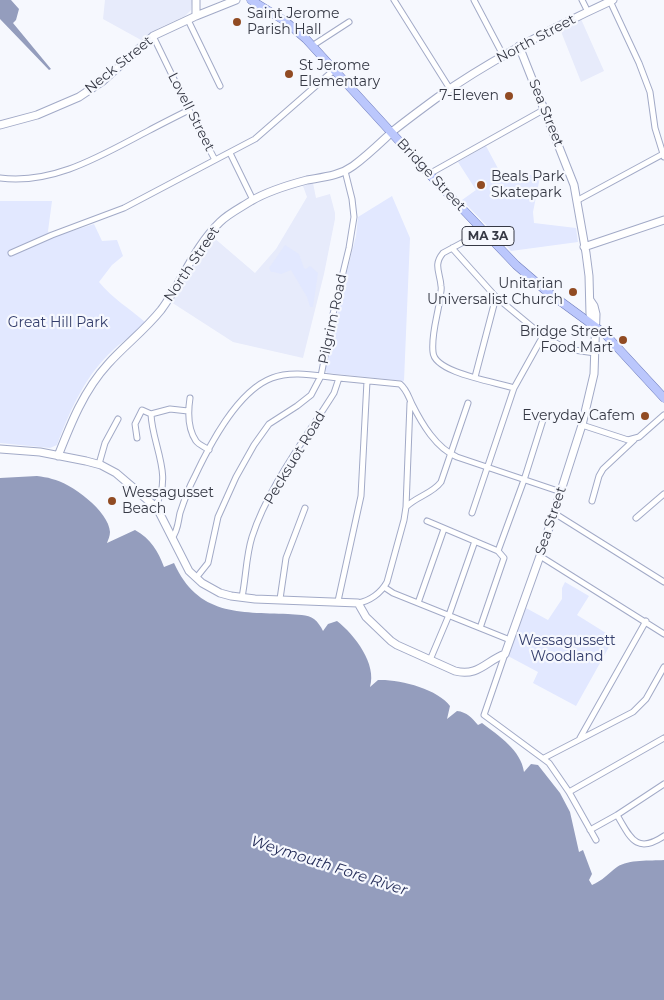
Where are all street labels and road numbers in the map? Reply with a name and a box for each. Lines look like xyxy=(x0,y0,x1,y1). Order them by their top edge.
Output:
street label: North Street xyxy=(494,11,578,67)
street label: Neck Street xyxy=(82,33,156,97)
street label: Lovell Street xyxy=(164,70,218,154)
street label: Sea Street xyxy=(525,77,567,149)
street label: Bridge Street xyxy=(393,135,469,215)
street label: North Street xyxy=(161,223,223,305)
road number: MA 3A xyxy=(462,227,514,246)
street label: Pilgrim Road xyxy=(315,272,351,366)
street label: Pecksuot Road xyxy=(261,409,329,507)
street label: Sea Street xyxy=(532,485,570,557)

